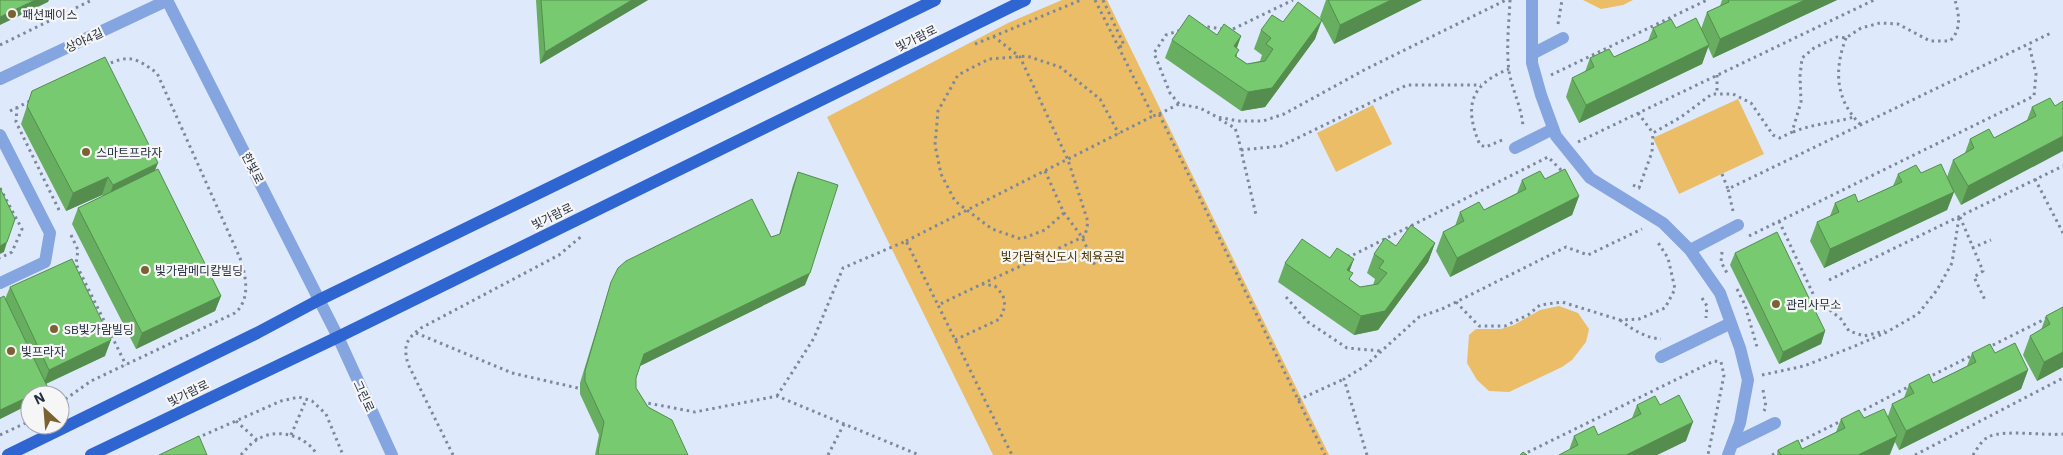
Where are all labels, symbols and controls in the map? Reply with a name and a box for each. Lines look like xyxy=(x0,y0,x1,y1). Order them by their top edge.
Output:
place label: 패션페이스 xyxy=(22,7,77,22)
marker: 패션페이스 xyxy=(6,8,18,20)
street label: 빛가람로 xyxy=(893,22,939,54)
street label: 상야4길 xyxy=(63,25,105,55)
place label: 스마트프라자 xyxy=(96,145,162,160)
marker: 스마트프라자 xyxy=(80,146,92,158)
street label: 한빛로 xyxy=(239,150,267,186)
street label: 빛가람로 xyxy=(529,200,575,232)
park label: 빛가람혁신도시 체육공원 xyxy=(1001,249,1125,264)
place label: 빛가람메디칼빌딩 xyxy=(155,263,243,278)
marker: 빛가람메디칼빌딩 xyxy=(139,264,151,276)
place label: 관리사무소 xyxy=(1786,297,1841,312)
marker: 관리사무소 xyxy=(1770,298,1782,310)
place label: SB빛가람빌딩 xyxy=(64,322,134,337)
marker: SB빛가람빌딩 xyxy=(48,323,60,335)
place label: 빛프라자 xyxy=(21,344,65,359)
marker: 빛프라자 xyxy=(5,345,17,357)
street label: 빛가람로 xyxy=(165,377,211,409)
street label: 그린로 xyxy=(350,378,378,414)
north arrow xyxy=(20,385,70,435)
text: N xyxy=(31,388,48,409)

